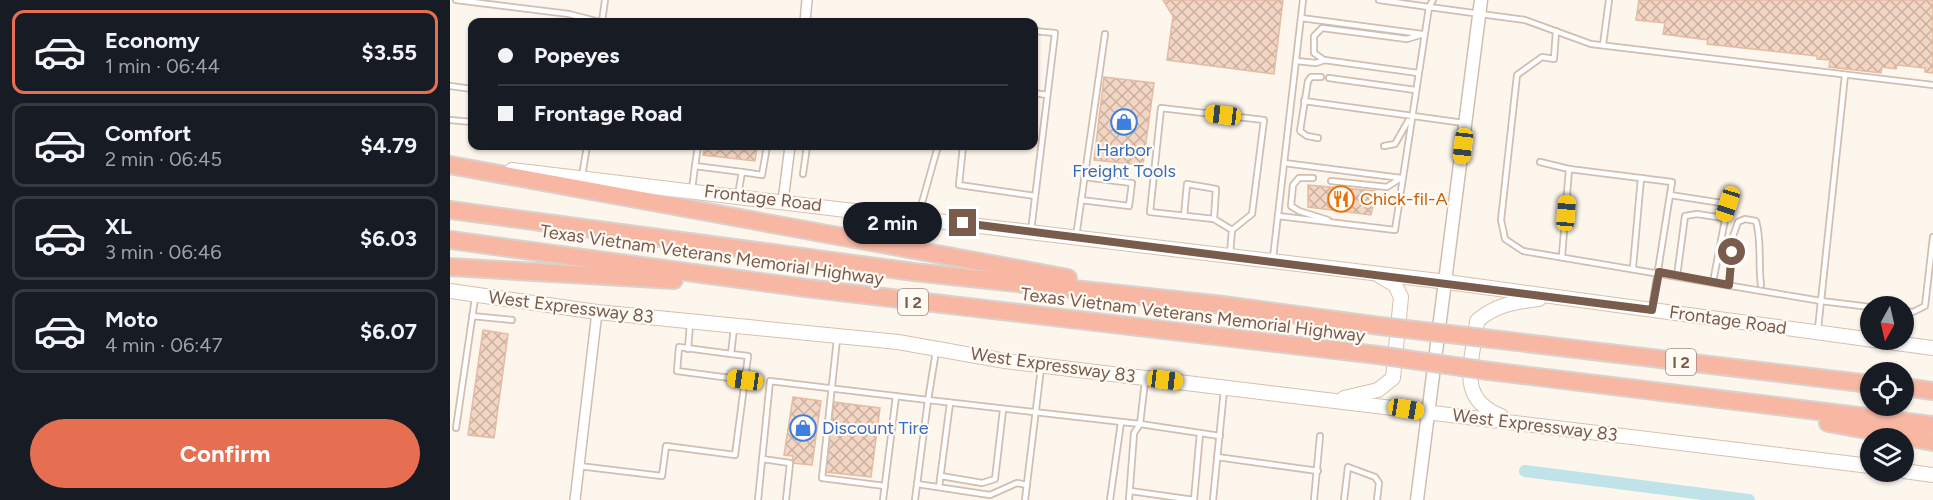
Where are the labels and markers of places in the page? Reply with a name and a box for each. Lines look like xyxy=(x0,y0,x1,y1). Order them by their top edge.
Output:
shop icon: Harbor Freight Tools xyxy=(1109,107,1139,137)
place label: Harbor Freight Tools xyxy=(1072,139,1176,182)
restaurant icon: Chick-fil-A xyxy=(1326,184,1356,214)
place label: Chick-fil-A xyxy=(1360,188,1448,210)
shop icon: Discount Tire xyxy=(788,413,818,443)
place label: Discount Tire xyxy=(822,417,929,439)

